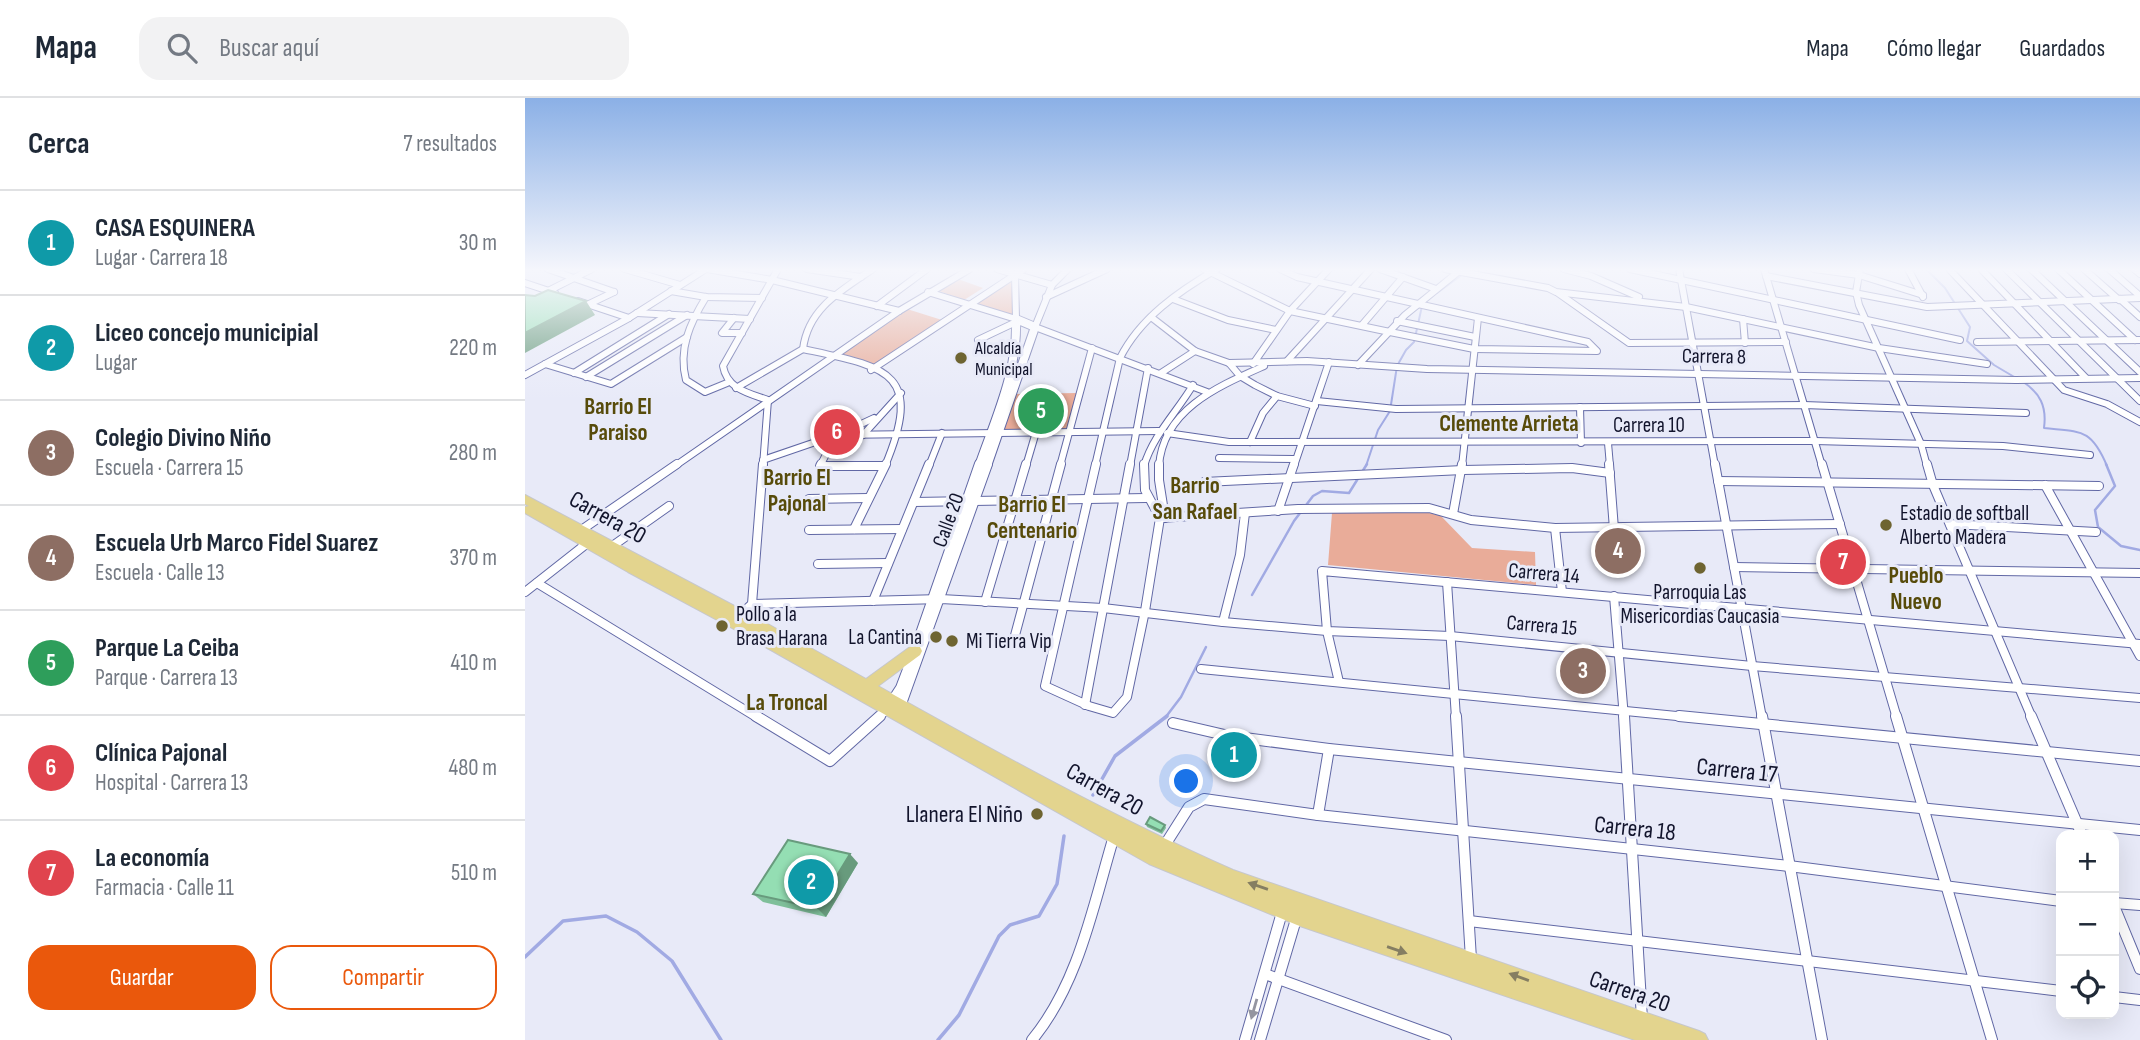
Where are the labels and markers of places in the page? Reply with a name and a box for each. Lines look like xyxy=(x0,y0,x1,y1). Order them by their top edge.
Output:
place label: Alcaldía Municipal xyxy=(974,338,1033,380)
marker: Alcaldía Municipal xyxy=(953,350,969,366)
pin: 5 xyxy=(1018,385,1064,437)
pin: 6 xyxy=(814,406,860,458)
place label: Estadio de softball Alberto Madera xyxy=(1899,501,2029,550)
marker: Estadio de softball Alberto Madera xyxy=(1878,517,1894,533)
pin: 4 xyxy=(1595,525,1641,577)
pin: 7 xyxy=(1820,536,1866,588)
marker: Parroquia Las Misericordias Caucasia xyxy=(1692,560,1708,576)
place label: Parroquia Las Misericordias Caucasia xyxy=(1620,580,1780,629)
place label: Pollo a la Brasa Harana xyxy=(736,602,828,651)
marker: Pollo a la Brasa Harana xyxy=(714,618,730,634)
place label: La Cantina xyxy=(848,625,922,650)
marker: La Cantina xyxy=(928,629,944,645)
place label: Mi Tierra Vip xyxy=(966,629,1052,654)
marker: Mi Tierra Vip xyxy=(944,633,960,649)
pin: 3 xyxy=(1560,645,1606,697)
pin: 1 xyxy=(1211,729,1257,781)
place label: Llanera El Niño xyxy=(906,800,1023,829)
marker: Llanera El Niño xyxy=(1029,806,1045,822)
pin: 2 xyxy=(788,856,834,908)

